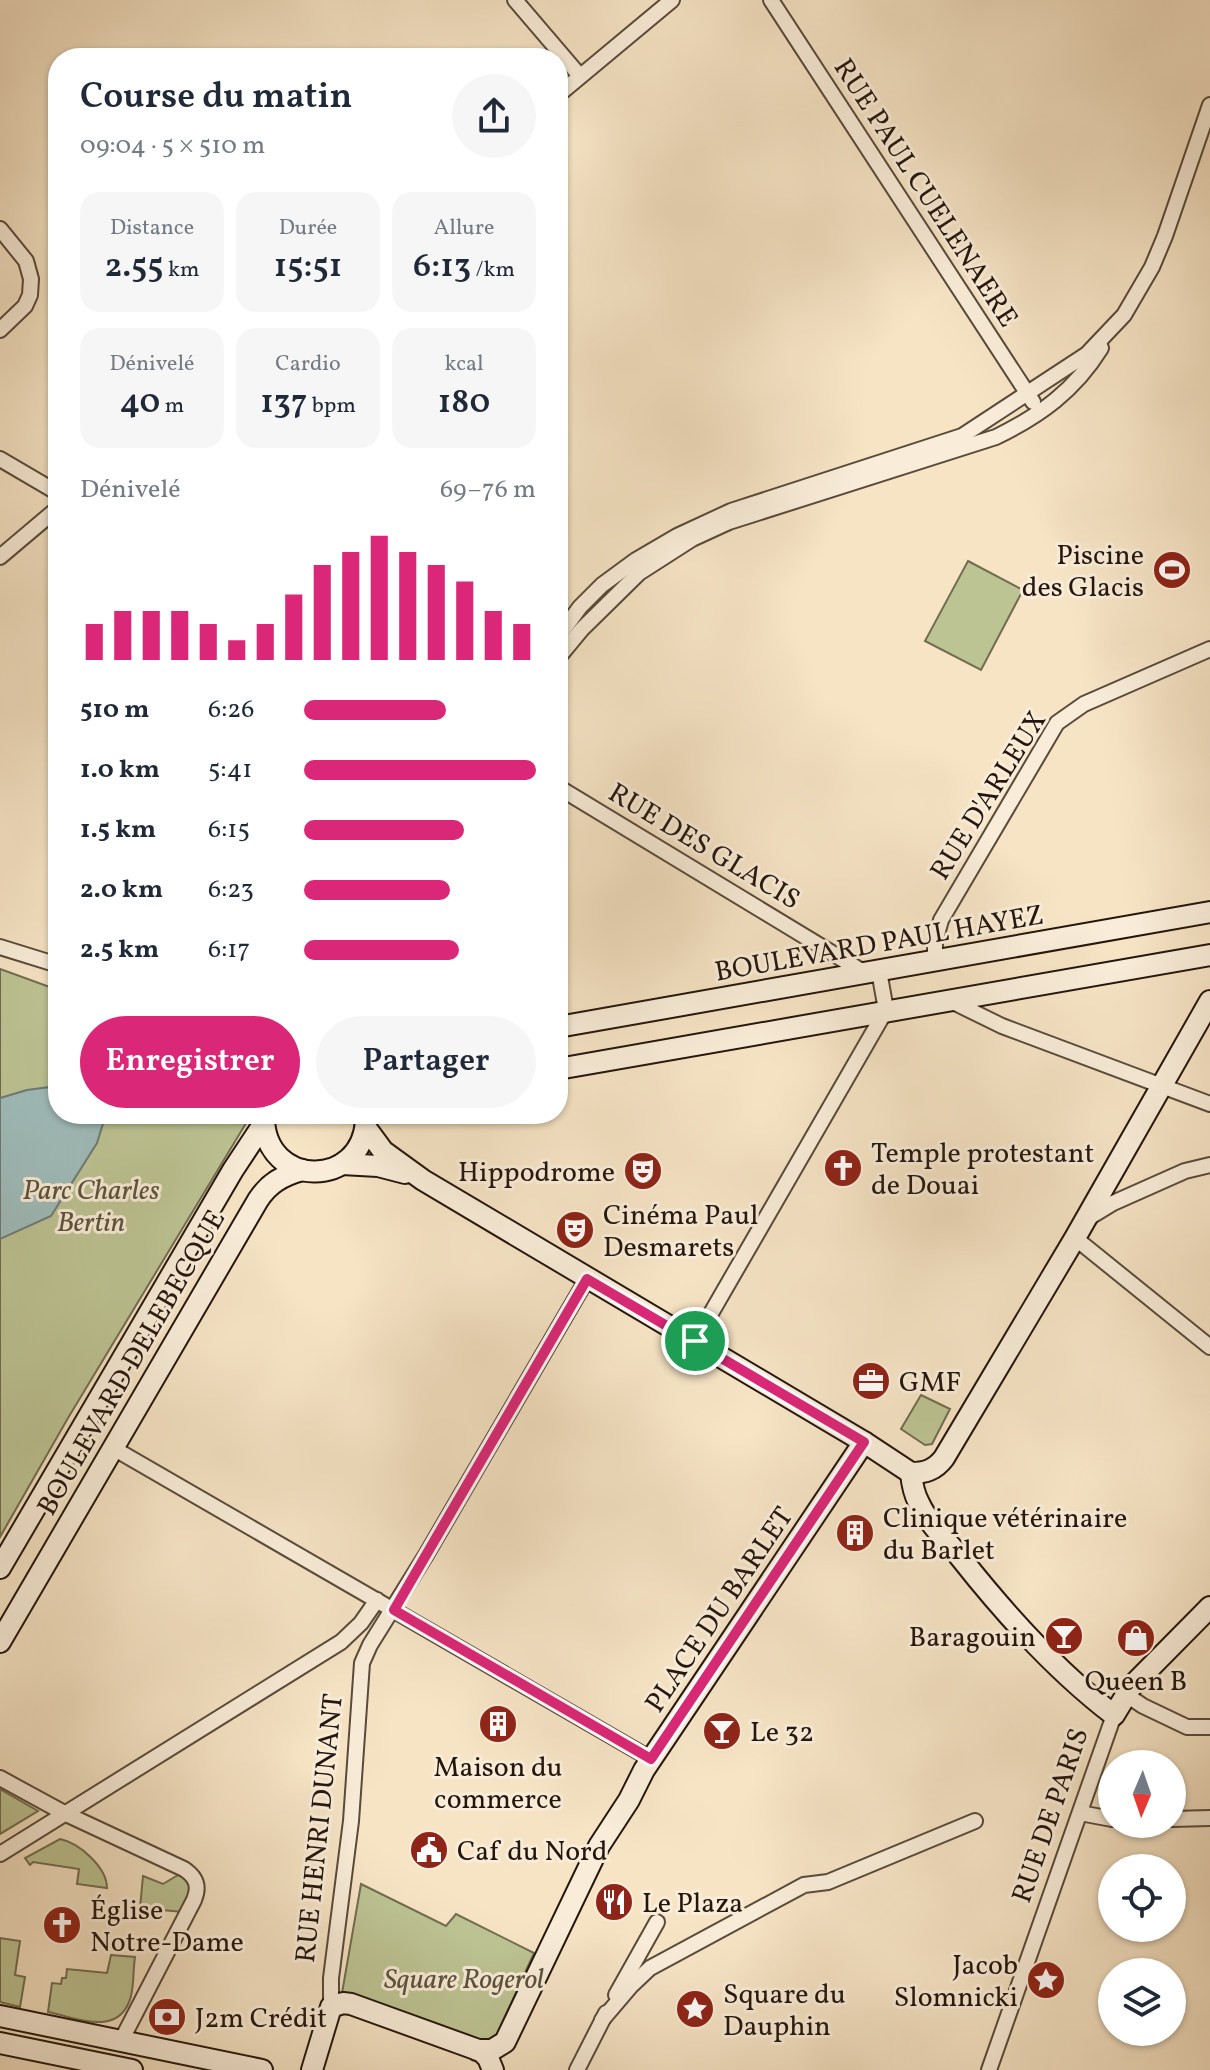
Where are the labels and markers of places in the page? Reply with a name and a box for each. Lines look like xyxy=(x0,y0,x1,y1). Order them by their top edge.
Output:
place label: Piscine des Glacis xyxy=(1022,537,1144,608)
sports icon: Piscine des Glacis xyxy=(1151,549,1193,591)
place label: Temple protestant de Douai xyxy=(871,1135,1094,1206)
church icon: Temple protestant de Douai xyxy=(822,1147,864,1189)
theatre icon: Hippodrome xyxy=(622,1150,664,1192)
place label: Hippodrome xyxy=(458,1154,615,1193)
place label: Cinéma Paul Desmarets xyxy=(603,1197,758,1268)
theatre icon: Cinéma Paul Desmarets xyxy=(554,1209,596,1251)
pin xyxy=(661,1307,729,1375)
office icon: GMF xyxy=(850,1360,892,1402)
place label: GMF xyxy=(899,1364,961,1403)
place label: Clinique vétérinaire du Barlet xyxy=(883,1500,1127,1571)
building icon: Clinique vétérinaire du Barlet xyxy=(834,1512,876,1554)
bar icon: Baragouin xyxy=(1043,1615,1085,1657)
shop icon: Queen B xyxy=(1115,1617,1157,1659)
place label: Baragouin xyxy=(909,1619,1036,1658)
place label: Queen B xyxy=(1085,1663,1187,1702)
building icon: Maison du commerce xyxy=(477,1703,519,1745)
bar icon: Le 32 xyxy=(701,1710,743,1752)
place label: Le 32 xyxy=(750,1714,814,1753)
place label: Maison du commerce xyxy=(433,1749,563,1820)
public building icon: Caf du Nord xyxy=(408,1829,450,1871)
place label: Caf du Nord xyxy=(457,1833,608,1872)
restaurant icon: Le Plaza xyxy=(593,1881,635,1923)
place label: Le Plaza xyxy=(642,1885,743,1924)
place label: Église Notre-Dame xyxy=(90,1892,244,1963)
church icon: Église Notre-Dame xyxy=(41,1904,83,1946)
place label: Jacob Slomnicki xyxy=(894,1947,1018,2018)
place icon: Jacob Slomnicki xyxy=(1025,1959,1067,2001)
place label: Square du Dauphin xyxy=(723,1976,846,2047)
place icon: Square du Dauphin xyxy=(674,1988,716,2030)
bank icon: J2m Crédit xyxy=(146,1996,188,2038)
place label: J2m Crédit xyxy=(195,2000,327,2039)

